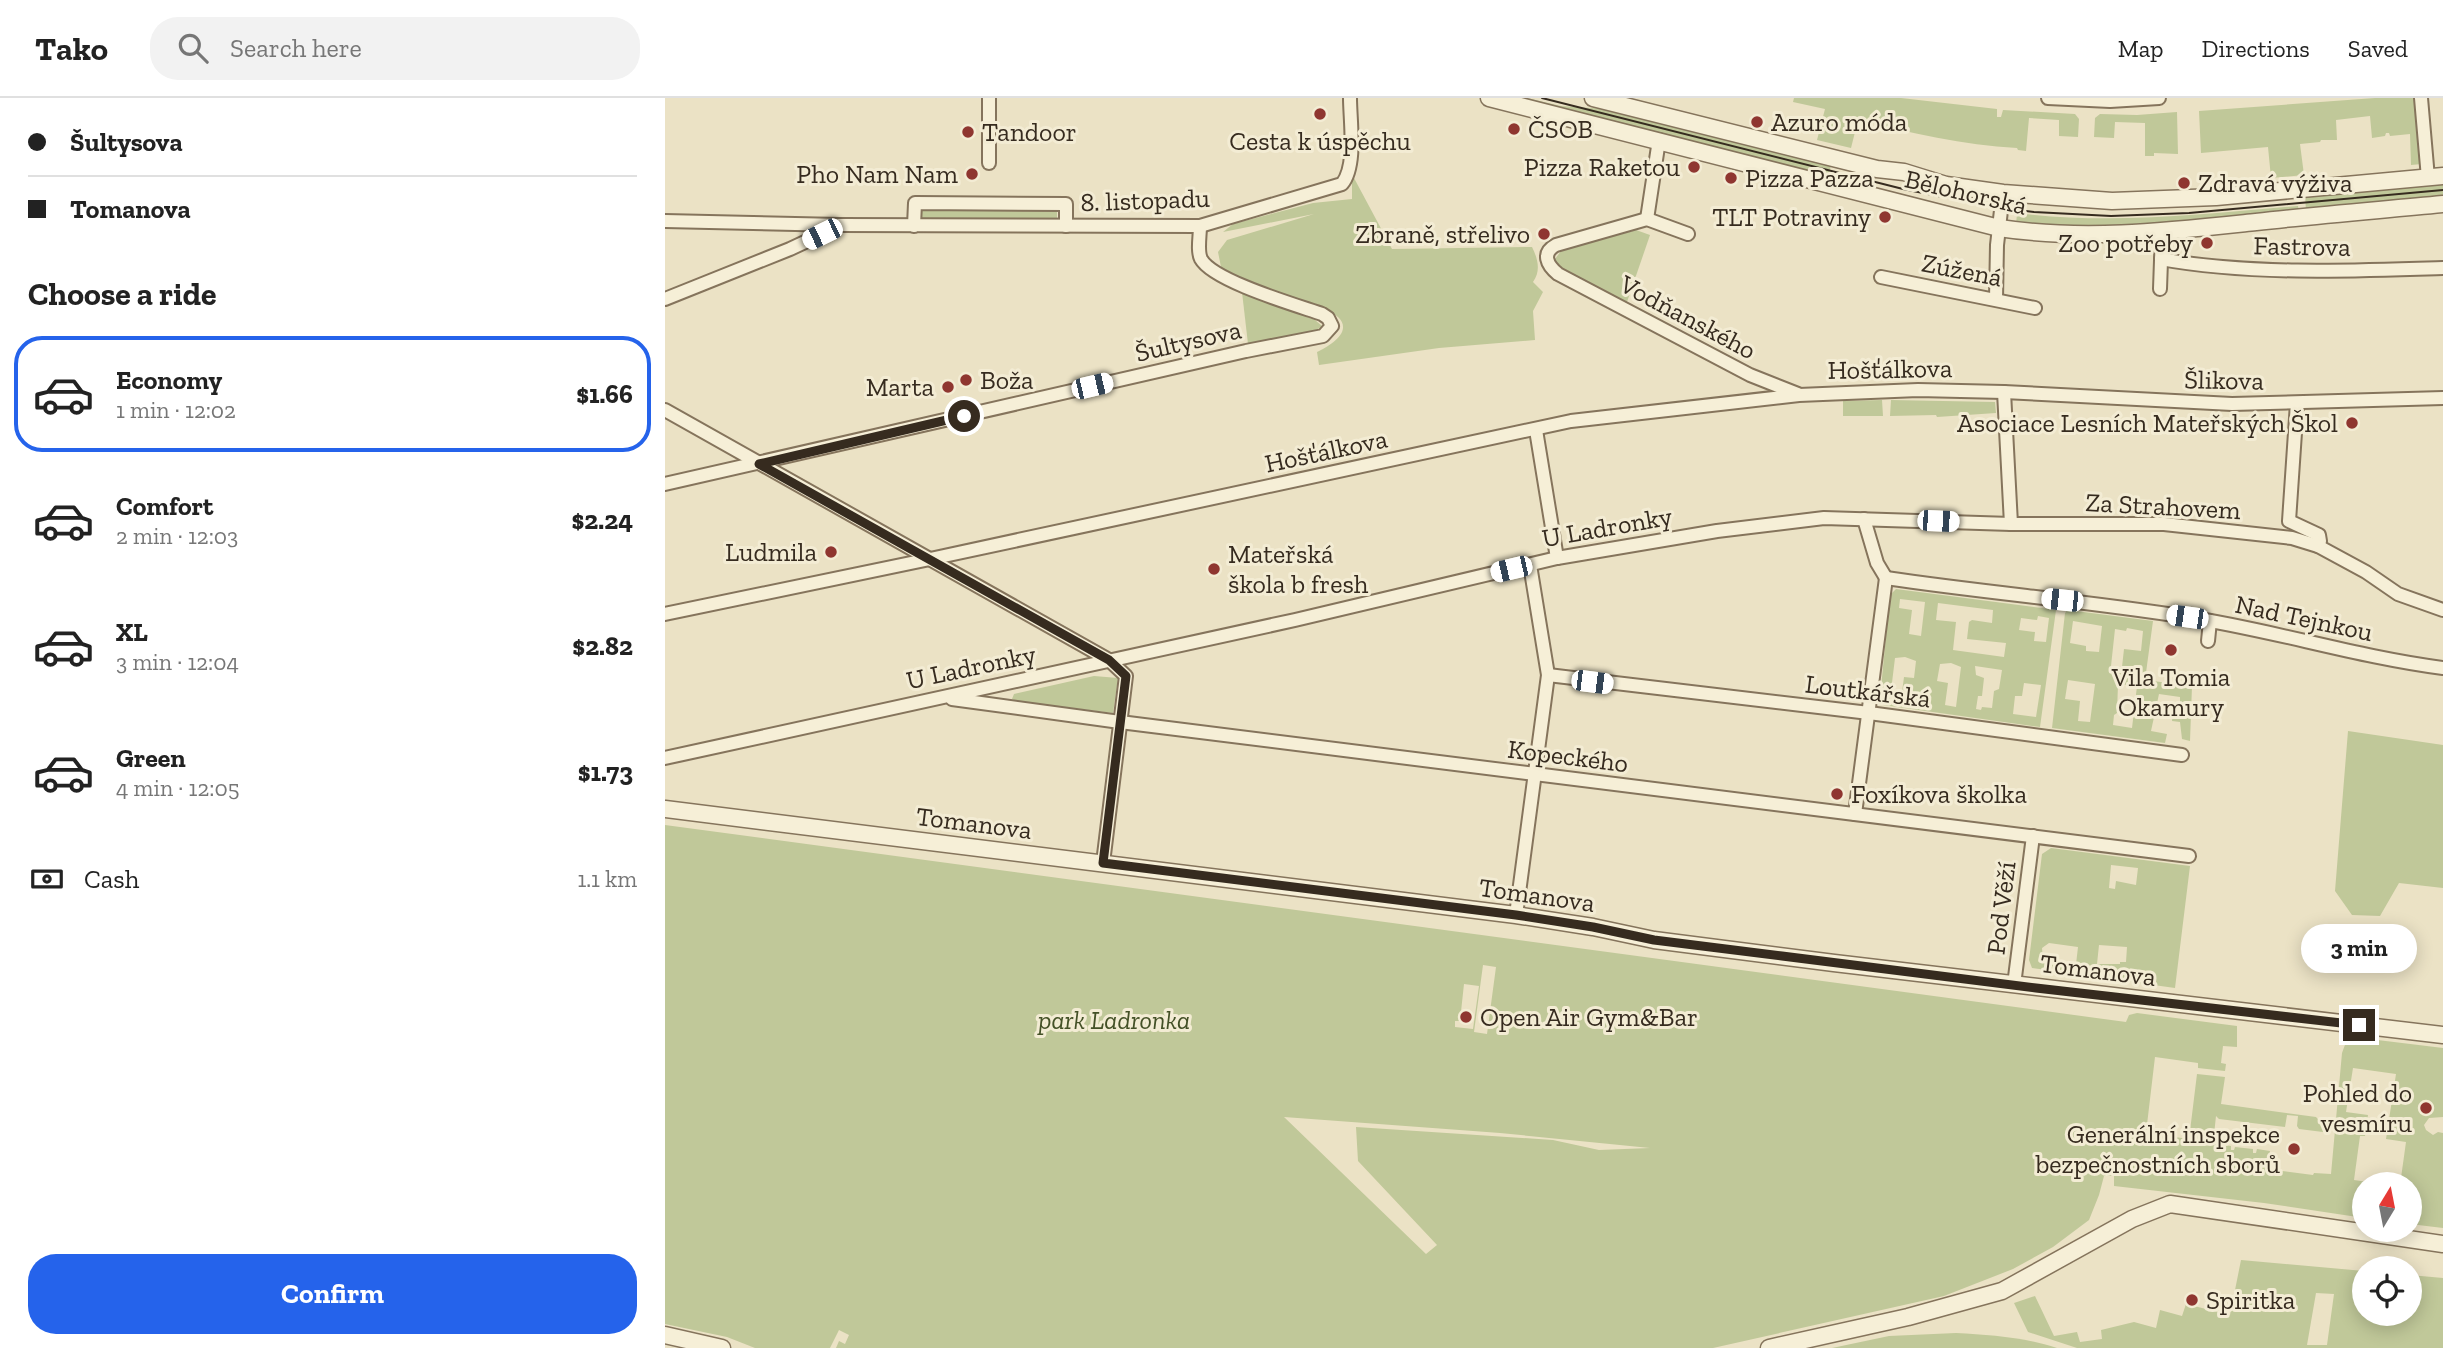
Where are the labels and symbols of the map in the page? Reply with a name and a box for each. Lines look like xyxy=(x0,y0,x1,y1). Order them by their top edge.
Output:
marker: Cesta k úspěchu xyxy=(1312,106,1328,122)
place label: Azuro móda xyxy=(1771,106,1908,138)
place label: ČSOB xyxy=(1528,113,1593,145)
marker: Azuro móda xyxy=(1749,114,1765,130)
place label: Tandoor xyxy=(982,116,1077,148)
marker: ČSOB xyxy=(1506,121,1522,137)
marker: Tandoor xyxy=(960,124,976,140)
place label: Cesta k úspěchu xyxy=(1229,125,1411,157)
place label: Pizza Raketou xyxy=(1524,151,1680,183)
place label: Pho Nam Nam xyxy=(796,158,959,190)
marker: Pizza Raketou xyxy=(1686,159,1702,175)
place label: Pizza Pazza xyxy=(1745,162,1874,194)
street label: Bělohorská xyxy=(1902,162,2031,222)
marker: Pho Nam Nam xyxy=(964,166,980,182)
place label: Zdravá výživa xyxy=(2198,167,2353,199)
marker: Pizza Pazza xyxy=(1723,170,1739,186)
marker: Zdravá výživa xyxy=(2176,175,2192,191)
street label: 8. listopadu xyxy=(1080,182,1211,218)
place label: TLT Potraviny xyxy=(1712,201,1872,233)
marker: TLT Potraviny xyxy=(1877,209,1893,225)
car xyxy=(799,215,846,253)
place label: Zbraně, střelivo xyxy=(1355,218,1530,250)
marker: Zbraně, střelivo xyxy=(1536,226,1552,242)
place label: Zoo potřeby xyxy=(2058,227,2194,259)
street label: Fastrova xyxy=(2253,229,2351,263)
marker: Zoo potřeby xyxy=(2199,235,2215,251)
street label: Zúžená xyxy=(1919,247,2005,294)
street label: Vodňanského xyxy=(1614,267,1762,366)
street label: Šultysova xyxy=(1132,313,1245,369)
street label: Hošťálkova xyxy=(1827,352,1953,386)
street label: Šlikova xyxy=(2184,363,2265,397)
place label: Boža xyxy=(980,364,1034,396)
place label: Marta xyxy=(866,371,934,403)
car xyxy=(1070,371,1115,401)
marker: Boža xyxy=(958,372,974,388)
marker: Marta xyxy=(940,379,956,395)
route start xyxy=(948,400,980,432)
place label: Asociace Lesních Mateřských Škol xyxy=(1957,407,2338,439)
marker: Asociace Lesních Mateřských Škol xyxy=(2344,415,2360,431)
street label: Hošťálkova xyxy=(1262,422,1391,480)
street label: Za Strahovem xyxy=(2085,486,2242,526)
street label: U Ladronky xyxy=(1539,500,1675,554)
car xyxy=(1917,510,1960,532)
place label: Ludmila xyxy=(725,536,817,568)
place label: Mateřská škola b fresh xyxy=(1228,538,1369,600)
marker: Ludmila xyxy=(823,544,839,560)
car xyxy=(1489,554,1534,584)
marker: Mateřská škola b fresh xyxy=(1206,561,1222,577)
car xyxy=(2041,587,2084,613)
street label: Nad Tejnkou xyxy=(2232,588,2376,648)
car xyxy=(2165,604,2210,630)
street label: U Ladronky xyxy=(903,638,1039,696)
marker: Vila Tomia Okamury xyxy=(2163,642,2179,658)
place label: Vila Tomia Okamury xyxy=(2111,661,2231,723)
street label: Loutkářská xyxy=(1803,667,1933,715)
car xyxy=(1570,669,1615,695)
street label: Kopeckého xyxy=(1506,733,1630,779)
place label: Foxíkova školka xyxy=(1851,778,2027,810)
marker: Foxíkova školka xyxy=(1829,786,1845,802)
street label: Tomanova xyxy=(914,800,1034,846)
street label: Pod Věží xyxy=(1979,860,2023,956)
street label: Tomanova xyxy=(1477,871,1597,919)
callout: 3 min xyxy=(2301,923,2417,972)
street label: Tomanova xyxy=(2038,947,2158,993)
place label: Open Air Gym&Bar xyxy=(1480,1001,1698,1033)
park label: park Ladronka xyxy=(1037,1004,1190,1036)
marker: Open Air Gym&Bar xyxy=(1458,1009,1474,1025)
route end xyxy=(2343,1009,2375,1041)
place label: Pohled do vesmíru xyxy=(2303,1077,2412,1139)
marker: Pohled do vesmíru xyxy=(2418,1100,2434,1116)
place label: Generální inspekce bezpečnostních sborů xyxy=(2034,1118,2280,1180)
marker: Generální inspekce bezpečnostních sborů xyxy=(2286,1141,2302,1157)
north arrow xyxy=(2352,1172,2422,1242)
place label: Spiritka xyxy=(2206,1284,2296,1316)
marker: Spiritka xyxy=(2184,1292,2200,1308)

